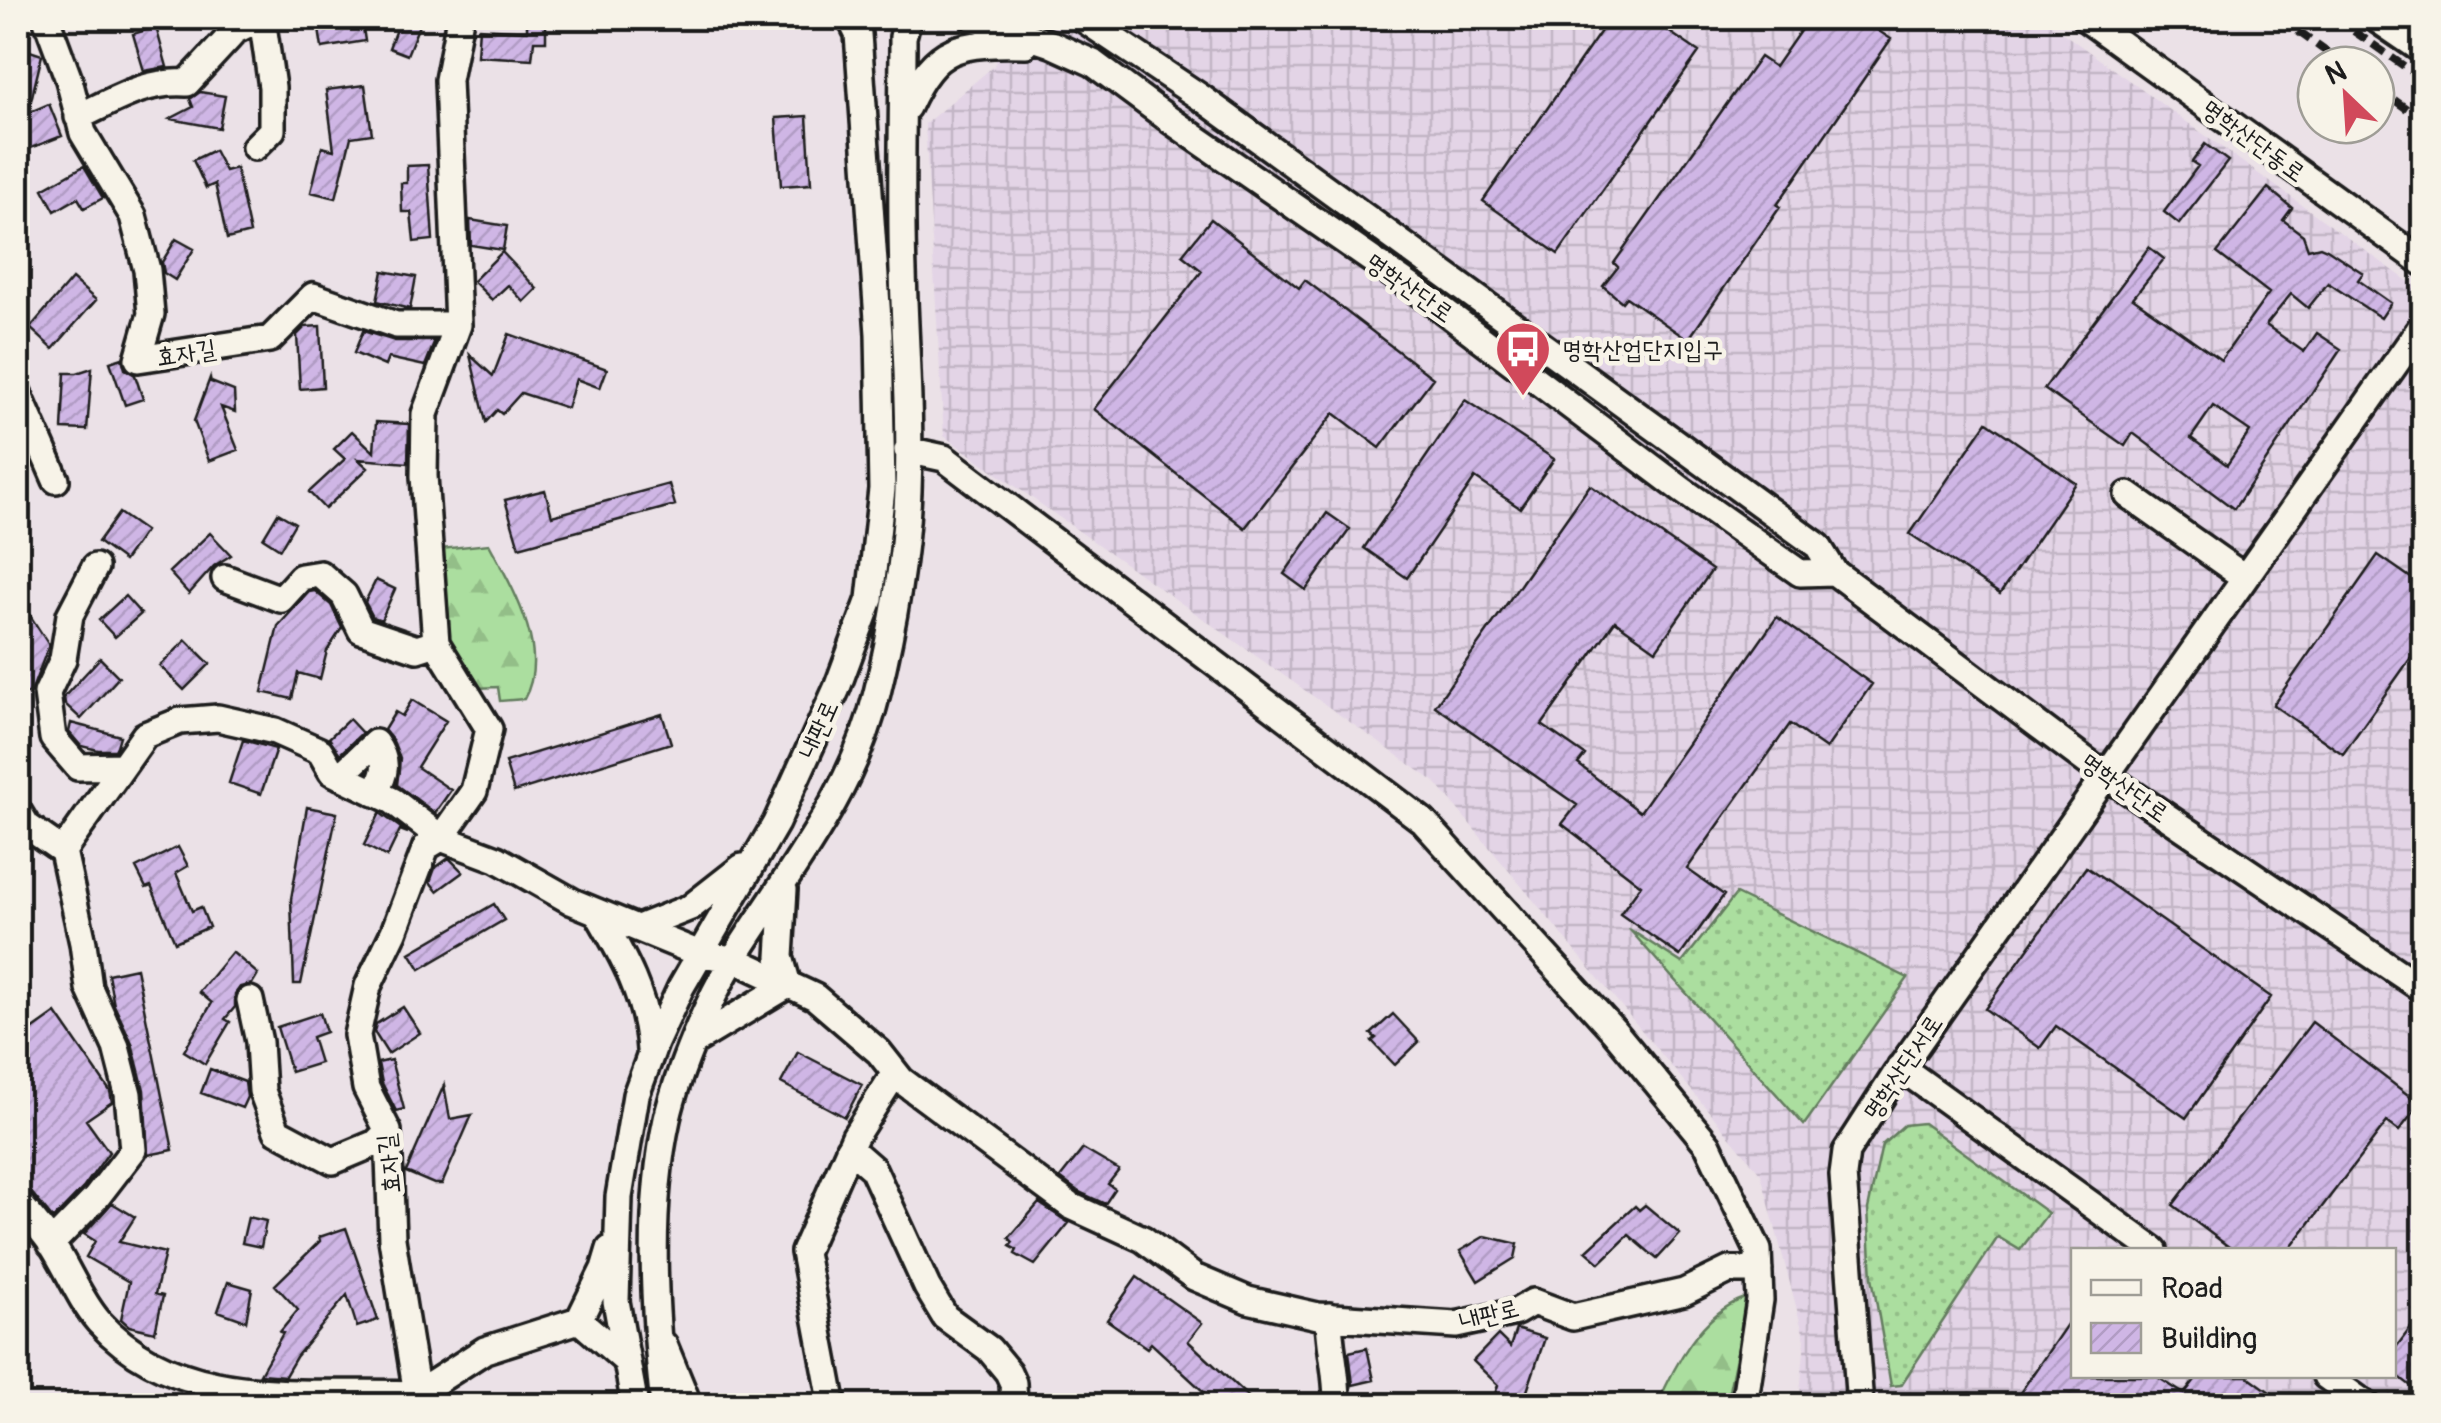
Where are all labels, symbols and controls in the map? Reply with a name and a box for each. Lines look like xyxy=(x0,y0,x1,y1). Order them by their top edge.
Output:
north arrow xyxy=(2296,45,2396,145)
text: N xyxy=(2320,54,2352,94)
street label: 명학산단동로 xyxy=(2195,93,2311,189)
street label: 명학산단로 xyxy=(1359,247,1459,330)
bus stop icon: 명학산업단지입구 xyxy=(1493,319,1553,398)
street label: 효자길 xyxy=(154,333,218,374)
place label: 명학산업단지입구 xyxy=(1562,335,1723,366)
street label: 내판로 xyxy=(793,696,846,763)
street label: 명학산단로 xyxy=(2074,747,2174,830)
street label: 명학산단서로 xyxy=(1857,1009,1950,1127)
street label: 효자길 xyxy=(371,1132,408,1195)
legend xyxy=(2071,1248,2396,1378)
text: Road xyxy=(2161,1270,2223,1307)
street label: 내판로 xyxy=(1456,1293,1523,1338)
text: Building xyxy=(2161,1320,2257,1357)

